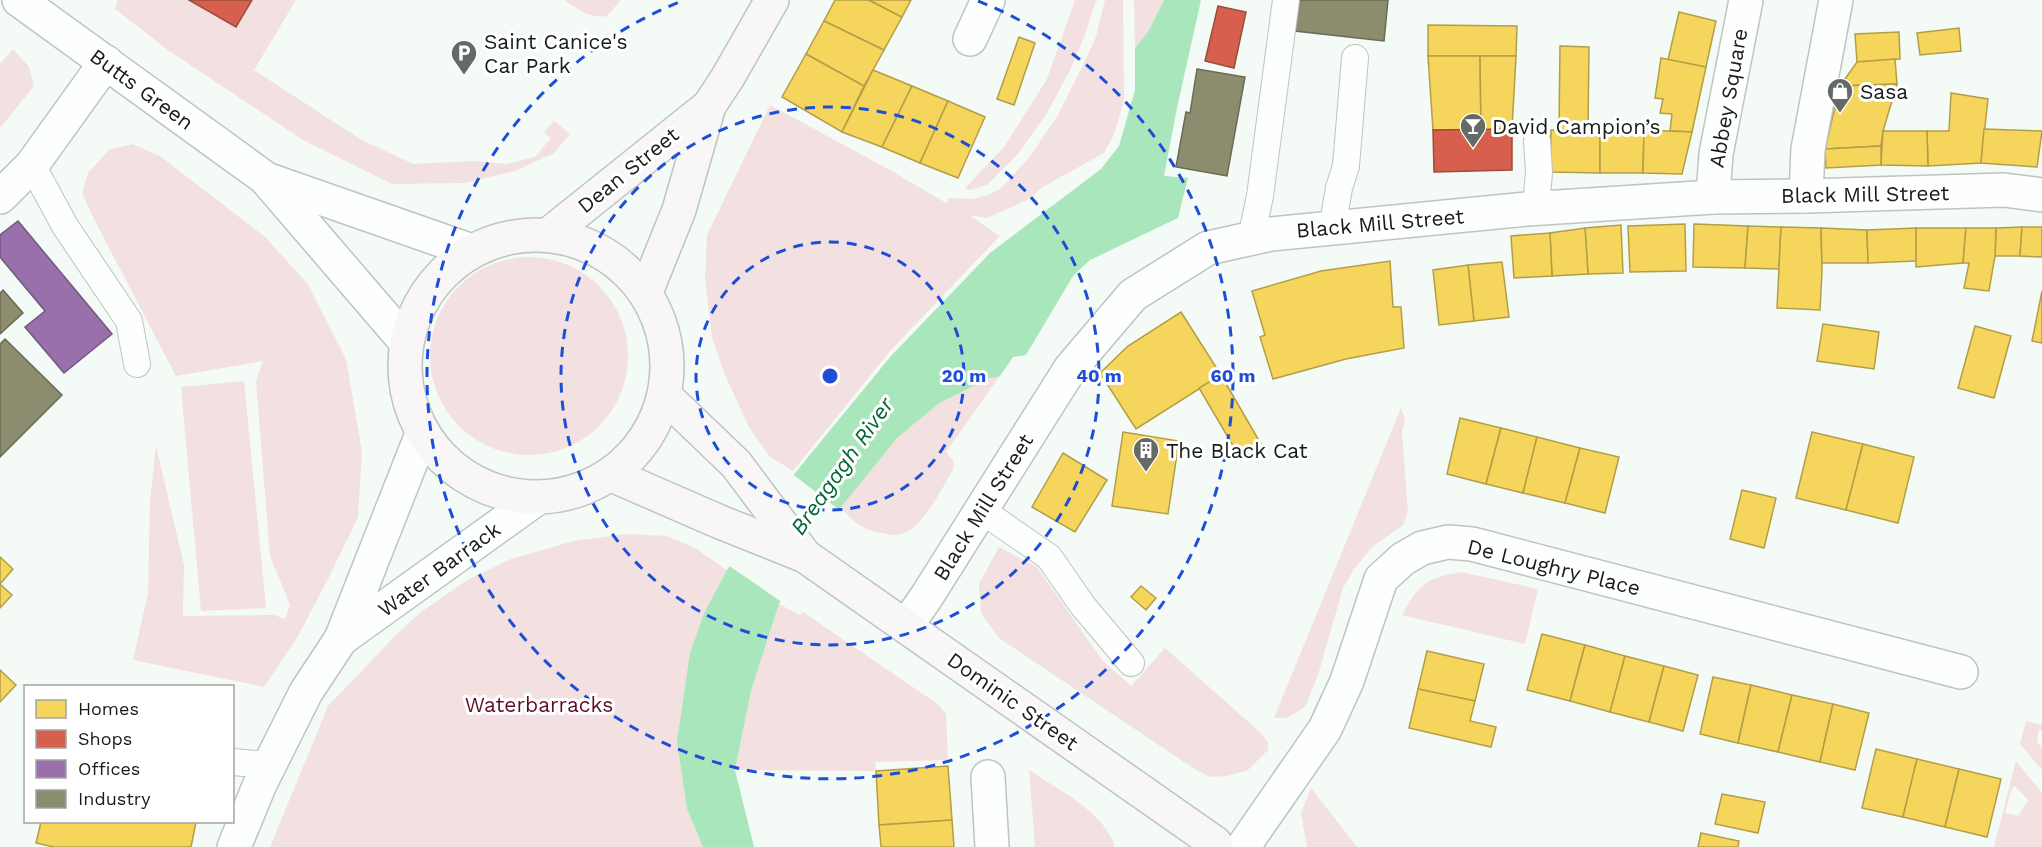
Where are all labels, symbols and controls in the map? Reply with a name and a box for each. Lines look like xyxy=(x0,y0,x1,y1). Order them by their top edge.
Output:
street label: Abbey Square xyxy=(1703,26,1753,170)
place label: Saint Canice's Car Park xyxy=(484,29,628,78)
parking icon: Saint Canice's Car Park xyxy=(449,38,479,76)
street label: Butts Green xyxy=(85,43,199,135)
shop icon: Sasa xyxy=(1825,76,1855,114)
place label: Sasa xyxy=(1860,79,1908,104)
bar icon: David Campion’s xyxy=(1458,111,1488,149)
place label: David Campion’s xyxy=(1492,114,1661,139)
street label: Dean Street xyxy=(573,122,684,218)
street label: Black Mill Street xyxy=(1781,180,1950,208)
street label: Black Mill Street xyxy=(1295,203,1465,243)
text: 20 m xyxy=(942,365,986,386)
text: 40 m xyxy=(1076,365,1122,386)
text: 60 m xyxy=(1211,365,1255,386)
centre of rings xyxy=(820,366,840,386)
water label: Breagagh River xyxy=(785,391,899,539)
street label: Black Mill Street xyxy=(928,429,1038,585)
building icon: The Black Cat xyxy=(1131,435,1161,473)
place label: The Black Cat xyxy=(1166,438,1308,463)
street label: Water Barrack xyxy=(373,516,505,622)
street label: De Loughry Place xyxy=(1465,533,1643,601)
street label: Dominic Street xyxy=(943,647,1083,756)
legend xyxy=(24,685,234,823)
park label: Waterbarracks xyxy=(465,692,613,717)
text: Homes xyxy=(78,698,139,719)
text: Shops xyxy=(78,728,132,749)
text: Offices xyxy=(78,758,140,779)
text: Industry xyxy=(78,788,151,809)

